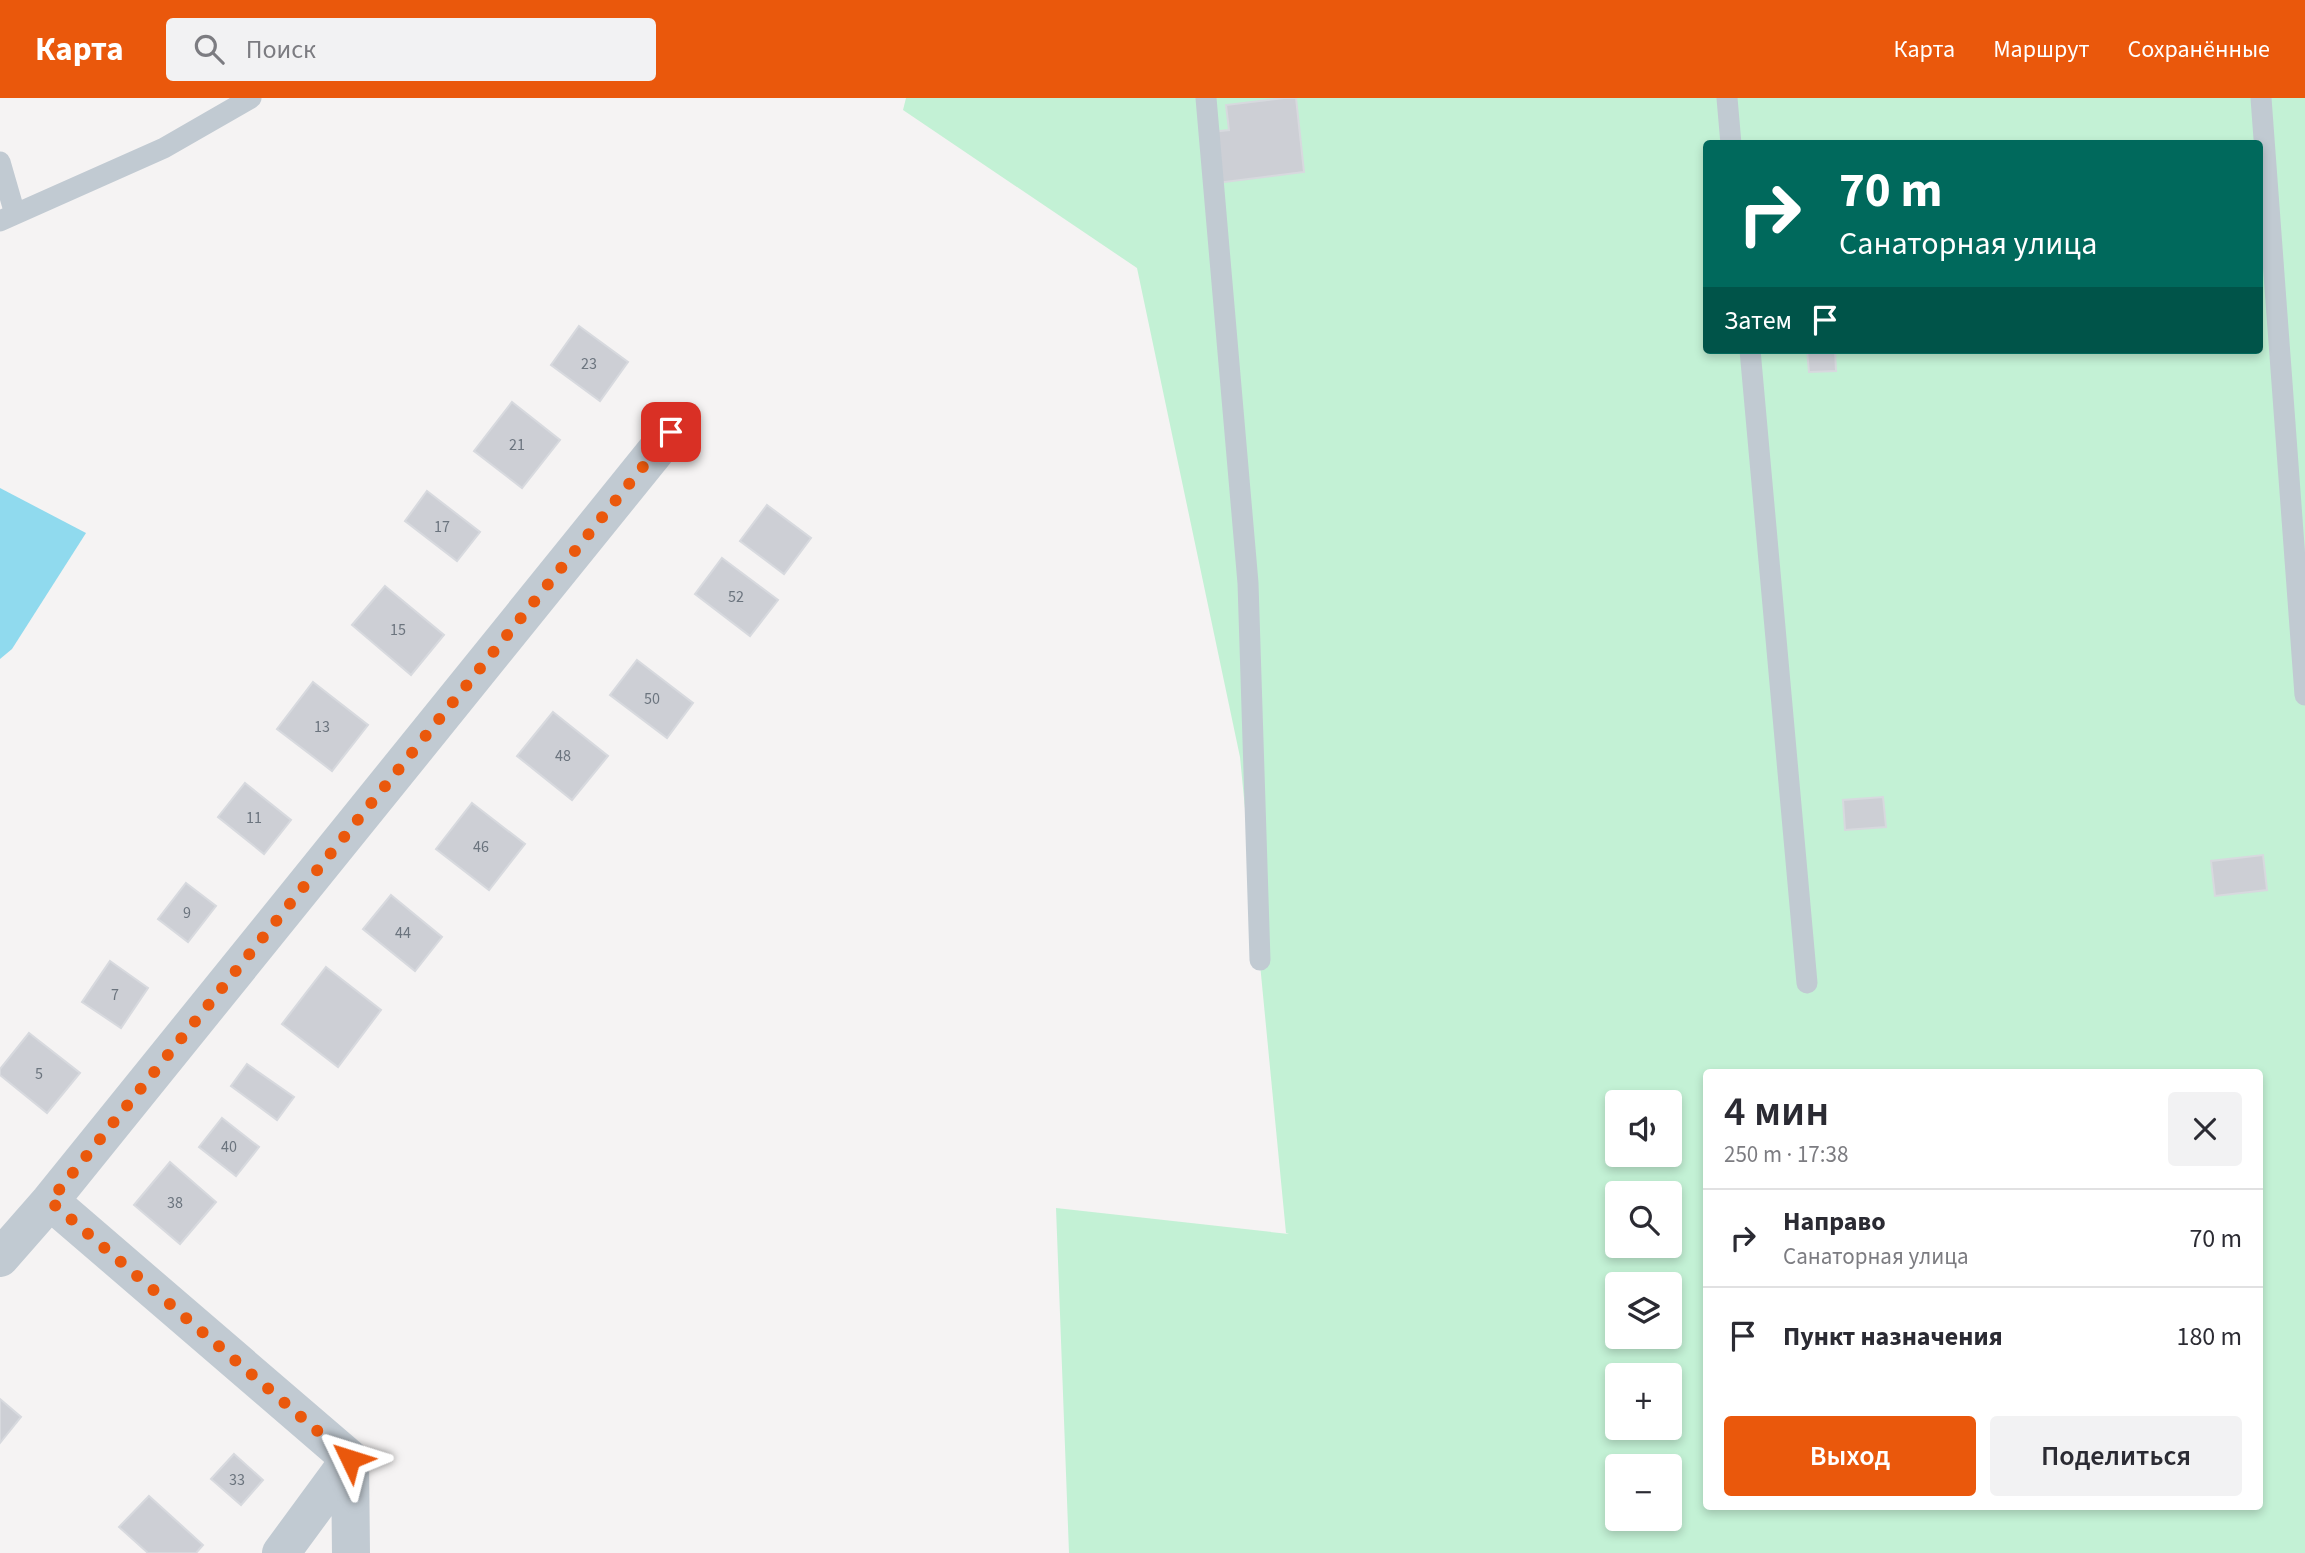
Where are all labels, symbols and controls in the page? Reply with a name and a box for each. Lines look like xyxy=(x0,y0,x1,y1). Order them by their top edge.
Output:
search box xyxy=(166,18,656,81)
text: Карта xyxy=(35,26,124,73)
icon: search xyxy=(190,30,228,68)
text: Поиск xyxy=(246,31,316,68)
text: Карта xyxy=(1894,32,1955,67)
text: Маршрут xyxy=(1993,32,2089,67)
text: Сохранённые xyxy=(2127,32,2270,67)
text: 70 m xyxy=(1839,156,1943,226)
icon: right xyxy=(1724,168,1815,259)
text: Санаторная улица xyxy=(1839,221,2097,267)
icon: arrive xyxy=(1806,301,1844,339)
text: Затем xyxy=(1724,302,1792,339)
house number: 23 xyxy=(581,353,597,375)
pin xyxy=(641,402,701,462)
icon: arrive xyxy=(652,413,690,451)
house number: 21 xyxy=(509,434,525,456)
house number: 17 xyxy=(434,516,450,538)
house number: 52 xyxy=(728,586,744,608)
house number: 15 xyxy=(390,619,406,641)
house number: 50 xyxy=(644,688,660,710)
house number: 13 xyxy=(314,716,330,738)
house number: 48 xyxy=(555,745,571,767)
house number: 11 xyxy=(246,807,262,829)
house number: 46 xyxy=(473,836,489,858)
house number: 9 xyxy=(183,902,191,924)
house number: 44 xyxy=(395,922,411,944)
house number: 7 xyxy=(111,984,119,1006)
house number: 5 xyxy=(35,1063,43,1085)
text: 4 мин xyxy=(1724,1082,1829,1142)
map controls xyxy=(1605,1090,1682,1531)
button: sound xyxy=(1605,1090,1682,1167)
button: close xyxy=(2168,1092,2242,1166)
house number: 40 xyxy=(221,1136,237,1158)
text: 250 m · 17:38 xyxy=(1724,1138,1848,1171)
button: search xyxy=(1605,1181,1682,1258)
house number: 38 xyxy=(167,1192,183,1214)
text: Направо xyxy=(1783,1203,1886,1240)
icon: right xyxy=(1724,1219,1762,1257)
text: 70 m xyxy=(2189,1220,2242,1257)
text: Санаторная улица xyxy=(1783,1240,1969,1273)
button: layers xyxy=(1605,1272,1682,1349)
icon: arrive xyxy=(1724,1317,1762,1355)
text: Пункт назначения xyxy=(1783,1318,2003,1355)
text: 180 m xyxy=(2176,1318,2242,1355)
button: + xyxy=(1605,1363,1682,1440)
button: Выход xyxy=(1724,1416,1976,1496)
button: Поделиться xyxy=(1990,1416,2242,1496)
position arrow xyxy=(313,1422,387,1496)
button: − xyxy=(1605,1454,1682,1531)
house number: 33 xyxy=(229,1469,245,1491)

